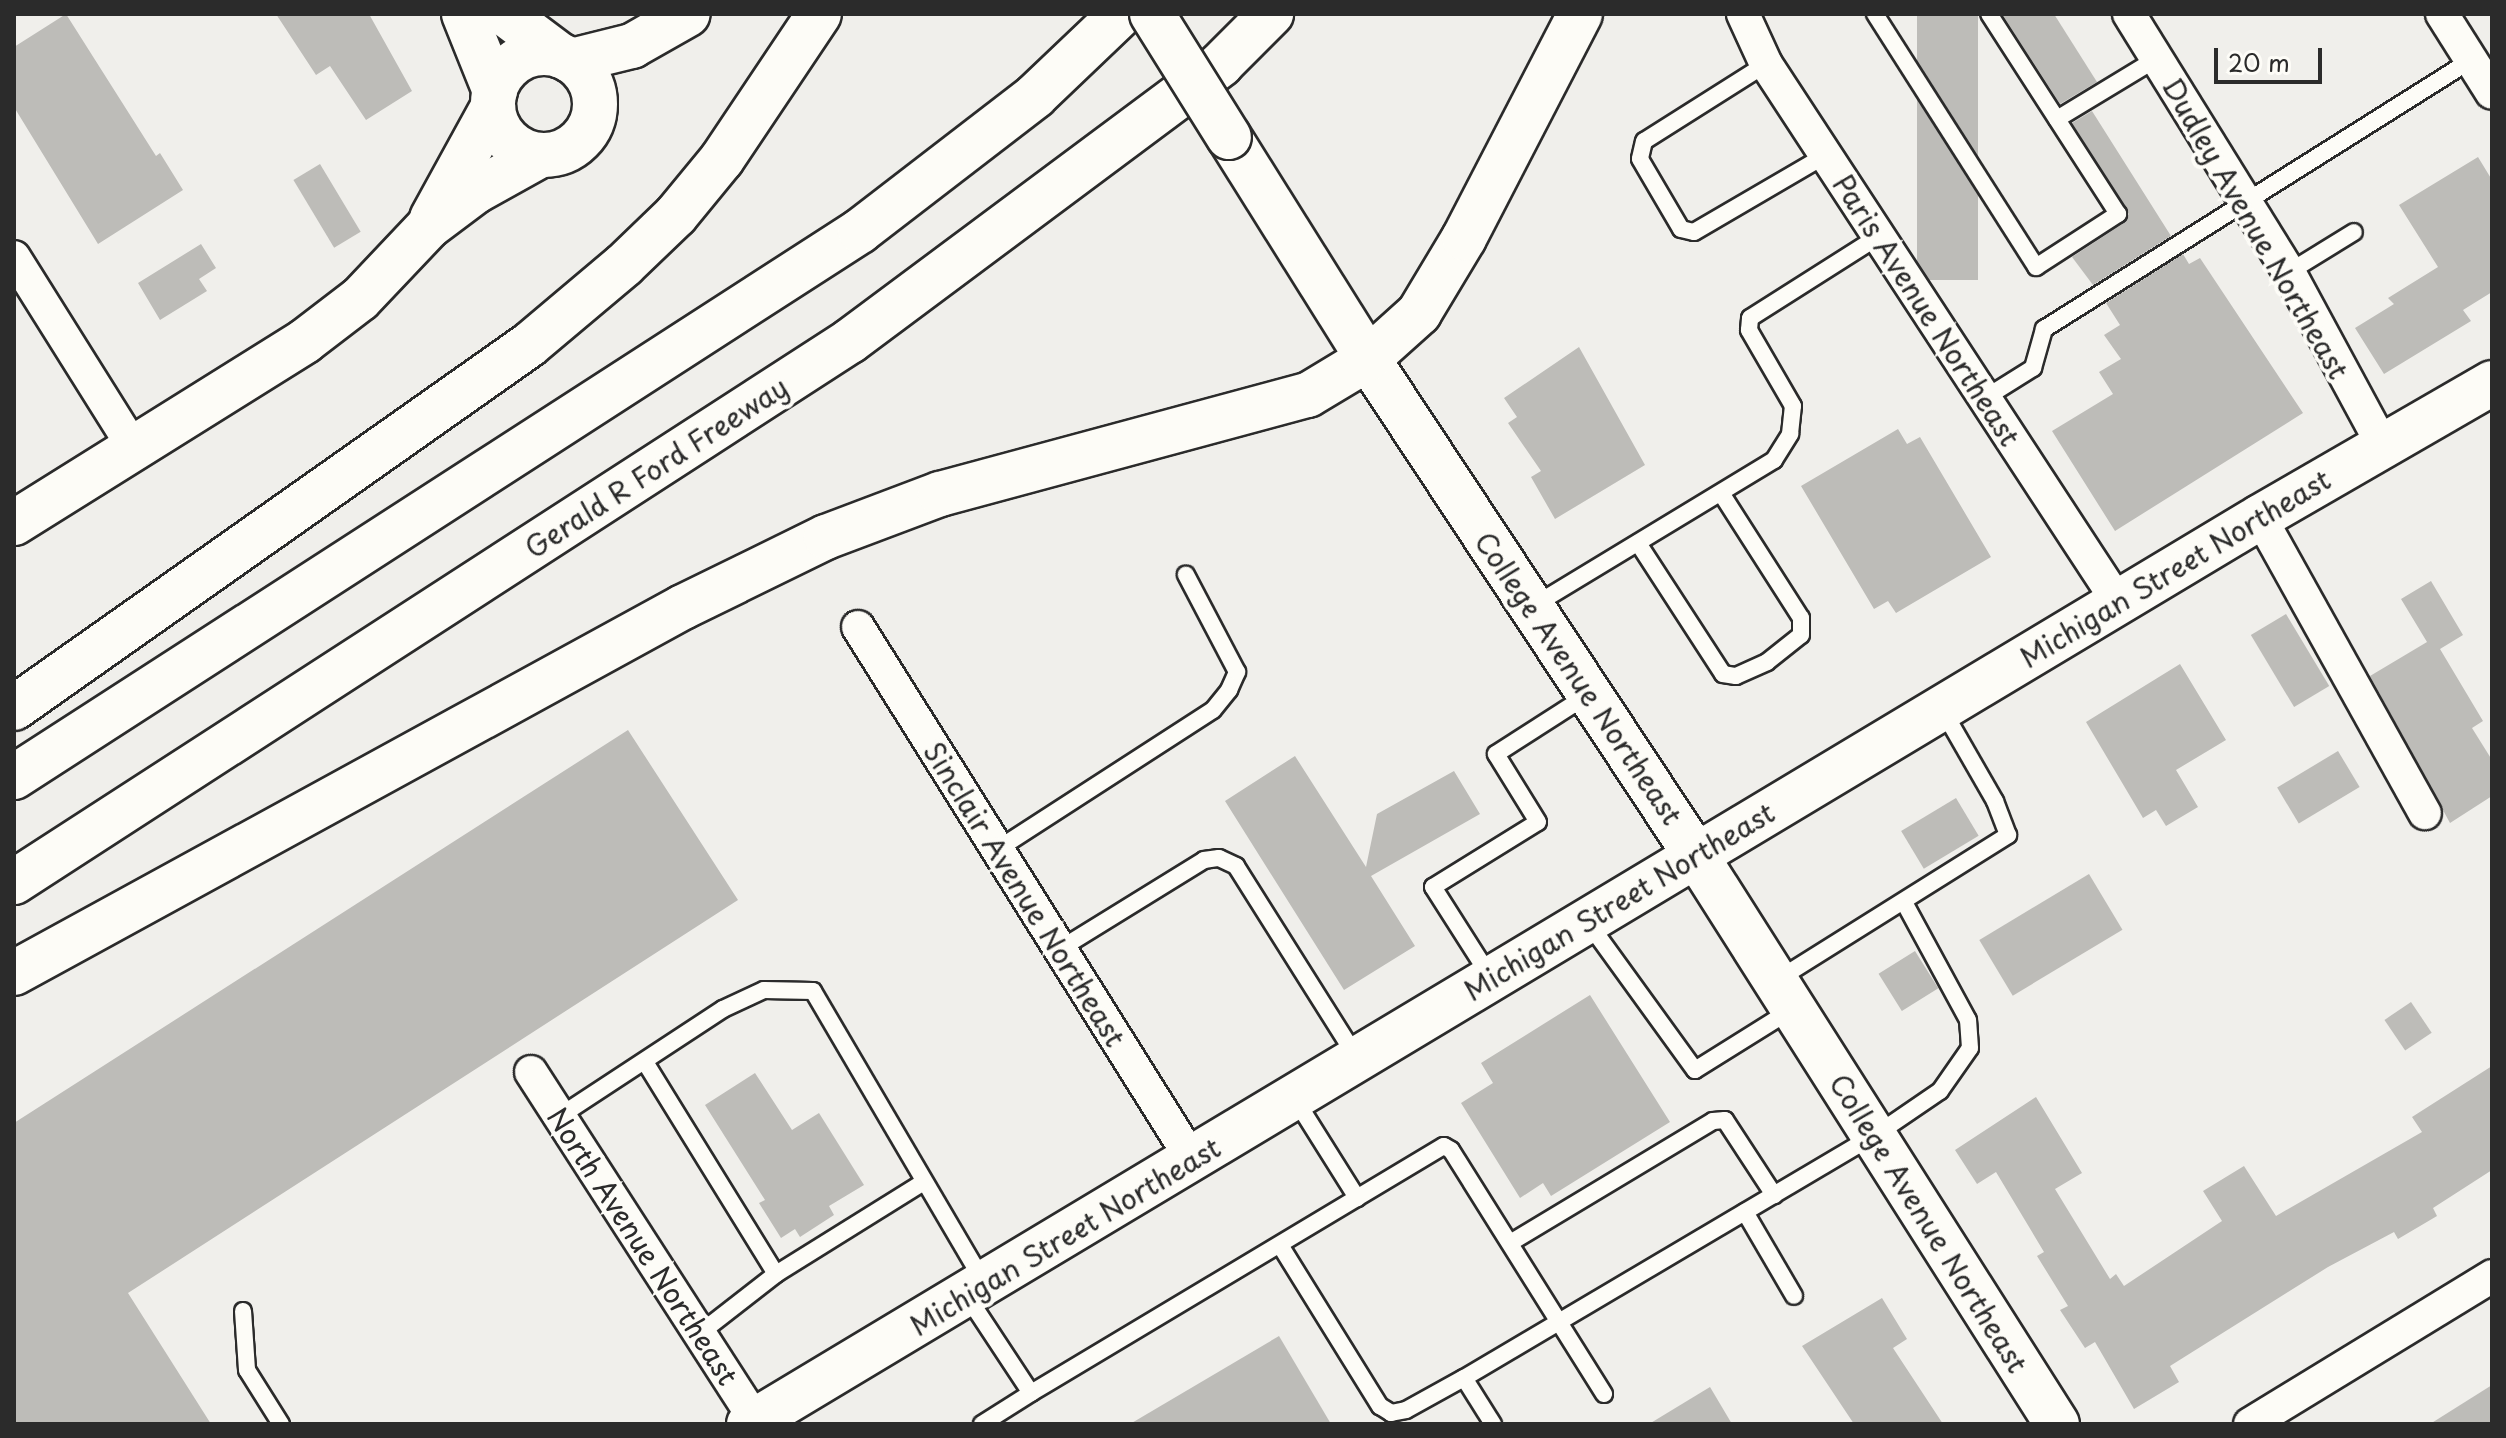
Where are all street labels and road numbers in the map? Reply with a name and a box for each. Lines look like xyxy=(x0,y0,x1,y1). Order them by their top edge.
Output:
street label: Dudley Avenue Northeast xyxy=(2156,71,2356,385)
street label: Paris Avenue Northeast xyxy=(1827,169,2027,451)
street label: Gerald R Ford Freeway xyxy=(515,368,797,566)
street label: Michigan Street Northeast xyxy=(2013,462,2337,674)
street label: College Avenue Northeast xyxy=(1468,525,1690,831)
street label: Sinclair Avenue Northeast xyxy=(918,737,1132,1051)
street label: Michigan Street Northeast xyxy=(1457,795,1781,1007)
street label: College Avenue Northeast xyxy=(1823,1068,2035,1378)
street label: North Avenue Northeast xyxy=(540,1100,746,1392)
street label: Michigan Street Northeast xyxy=(903,1130,1227,1342)

